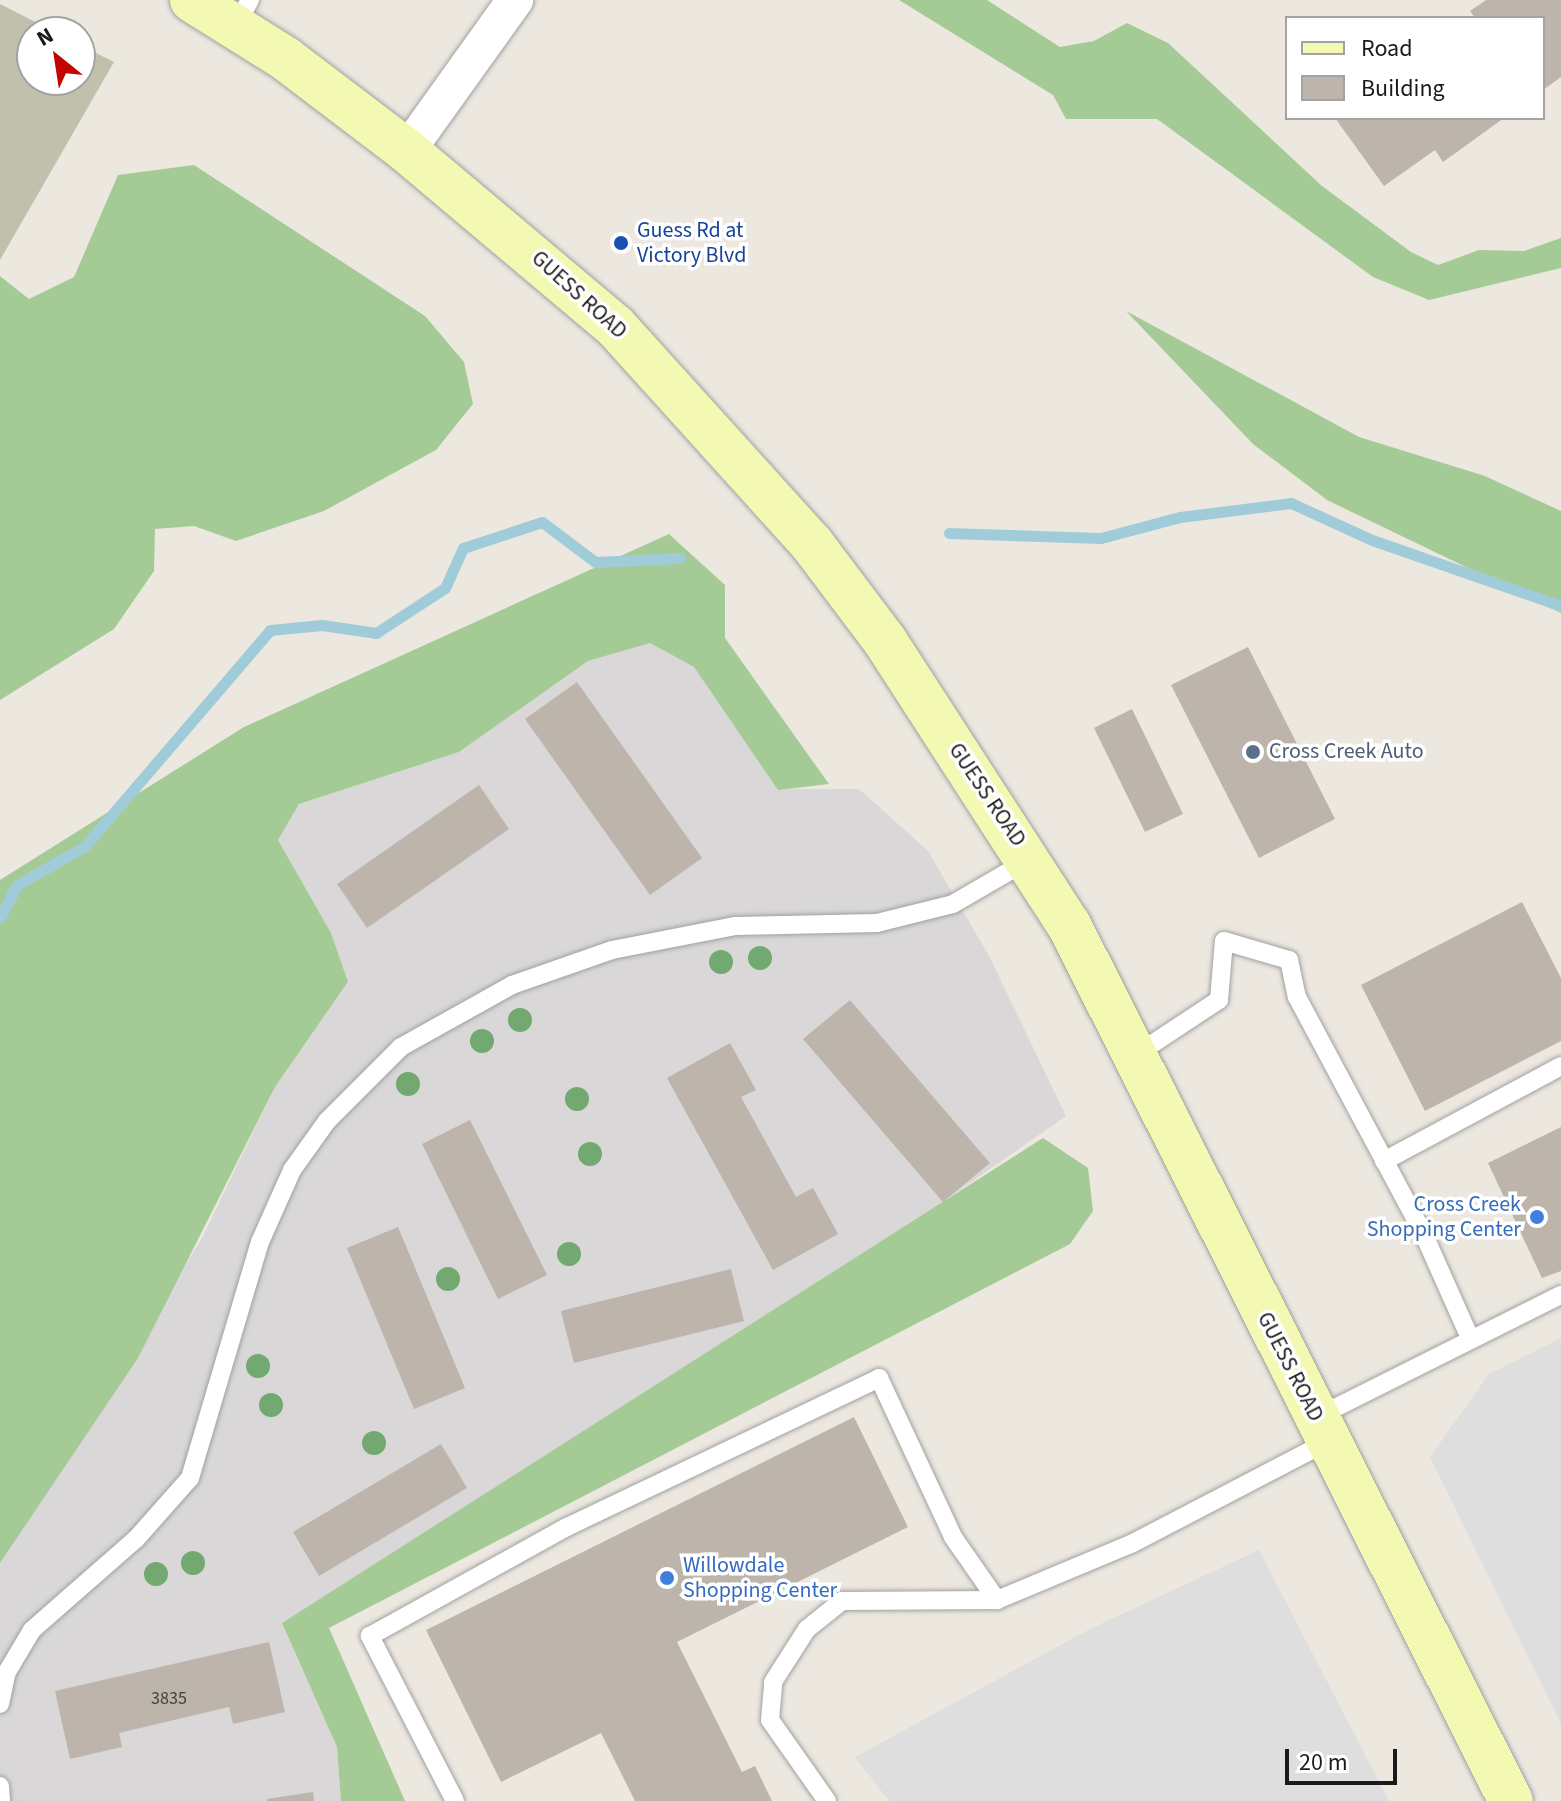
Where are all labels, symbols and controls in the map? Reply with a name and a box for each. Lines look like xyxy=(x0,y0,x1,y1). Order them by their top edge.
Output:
north arrow xyxy=(16,16,96,96)
legend xyxy=(1285,16,1545,120)
text: N xyxy=(31,19,59,54)
text: Road xyxy=(1361,31,1413,66)
text: Building xyxy=(1361,71,1445,106)
place label: Guess Rd at Victory Blvd xyxy=(637,217,746,268)
marker: Guess Rd at Victory Blvd xyxy=(612,234,630,252)
street label: GUESS ROAD xyxy=(526,245,632,345)
street label: GUESS ROAD xyxy=(943,738,1031,852)
place label: Cross Creek Auto xyxy=(1269,739,1424,765)
marker: Cross Creek Auto xyxy=(1244,743,1262,761)
place label: Cross Creek Shopping Center xyxy=(1367,1191,1521,1242)
marker: Cross Creek Shopping Center xyxy=(1528,1208,1546,1226)
street label: GUESS ROAD xyxy=(1251,1308,1329,1426)
place label: Willowdale Shopping Center xyxy=(683,1552,837,1604)
marker: Willowdale Shopping Center xyxy=(658,1569,676,1587)
house number: 3835 xyxy=(151,1688,187,1710)
scale bar xyxy=(1289,1733,1401,1783)
text: 20 m xyxy=(1299,1745,1348,1780)

